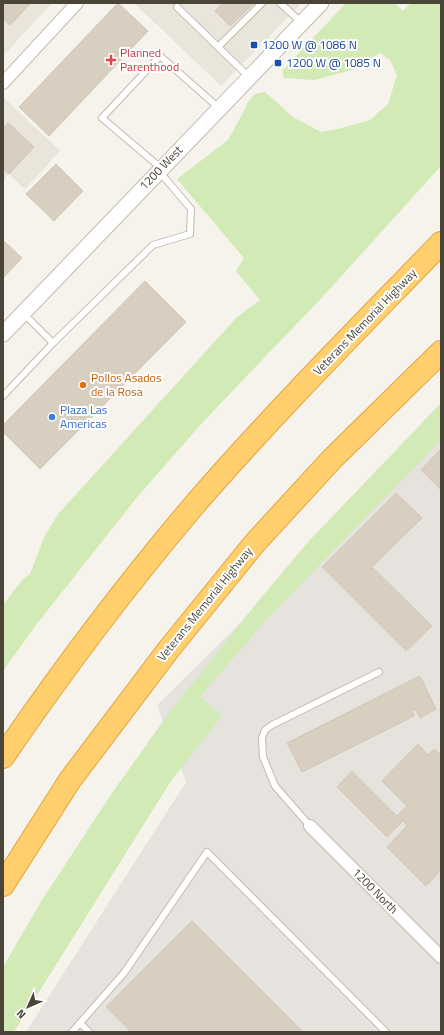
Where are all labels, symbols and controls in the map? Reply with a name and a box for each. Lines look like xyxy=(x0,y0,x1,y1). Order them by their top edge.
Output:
place label: 1200 W @ 1086 N xyxy=(262,35,357,54)
marker: 1200 W @ 1086 N xyxy=(249,40,259,50)
place label: Planned Parenthood xyxy=(120,43,179,76)
place label: 1200 W @ 1085 N xyxy=(286,53,381,72)
marker: Planned Parenthood xyxy=(105,54,117,66)
marker: 1200 W @ 1085 N xyxy=(273,58,283,68)
street label: 1200 West xyxy=(134,140,187,194)
street label: Veterans Memorial Highway xyxy=(308,264,421,380)
place label: Pollos Asados de la Rosa xyxy=(91,368,162,401)
marker: Pollos Asados de la Rosa xyxy=(78,380,88,390)
place label: Plaza Las Americas xyxy=(60,400,108,433)
marker: Plaza Las Americas xyxy=(47,412,57,422)
street label: Veterans Memorial Highway xyxy=(152,542,257,665)
street label: 1200 North xyxy=(348,863,403,918)
north arrow xyxy=(8,987,48,1027)
text: N xyxy=(13,1006,29,1022)

